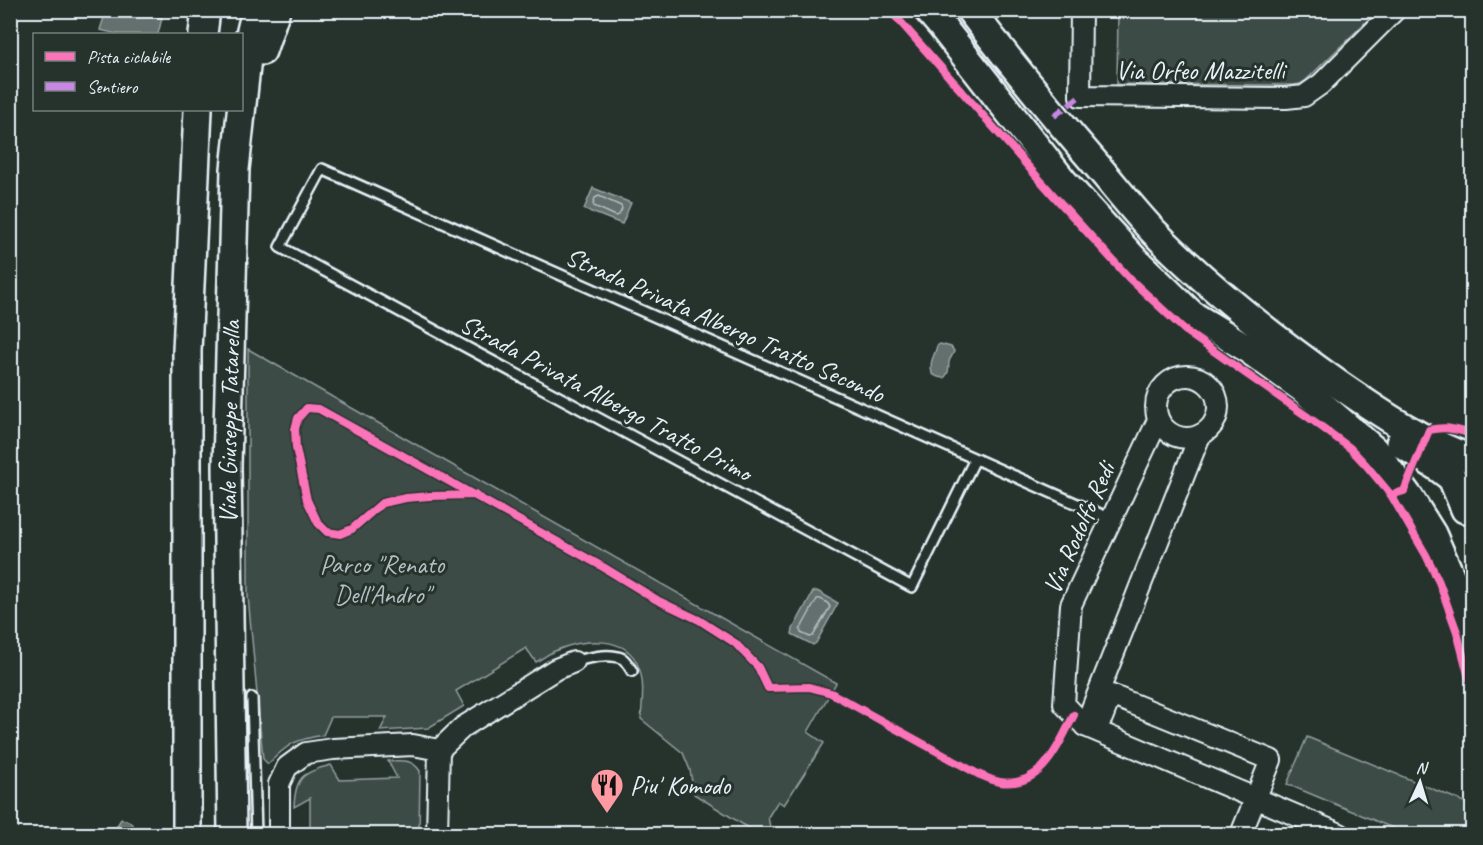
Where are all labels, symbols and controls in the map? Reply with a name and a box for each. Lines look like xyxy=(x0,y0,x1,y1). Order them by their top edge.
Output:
legend xyxy=(33,33,243,111)
text: Pista ciclabile xyxy=(87,46,171,68)
street label: Via Orfeo Mazzitelli xyxy=(1115,54,1288,87)
text: Sentiero xyxy=(87,76,139,98)
street label: Strada Privata Albergo Tratto Secondo xyxy=(561,240,891,411)
street label: Strada Privata Albergo Tratto Primo xyxy=(455,307,760,490)
street label: Viale Giuseppe Tatarella xyxy=(210,318,247,524)
street label: Via Rodolfo Redi xyxy=(1035,454,1124,599)
park label: Parco "Renato Dell'Andro" xyxy=(320,548,446,611)
north arrow xyxy=(1390,752,1450,812)
text: N xyxy=(1415,758,1430,779)
restaurant icon: Piu' Komodo xyxy=(589,767,625,814)
place label: Piu' Komodo xyxy=(630,769,732,802)

